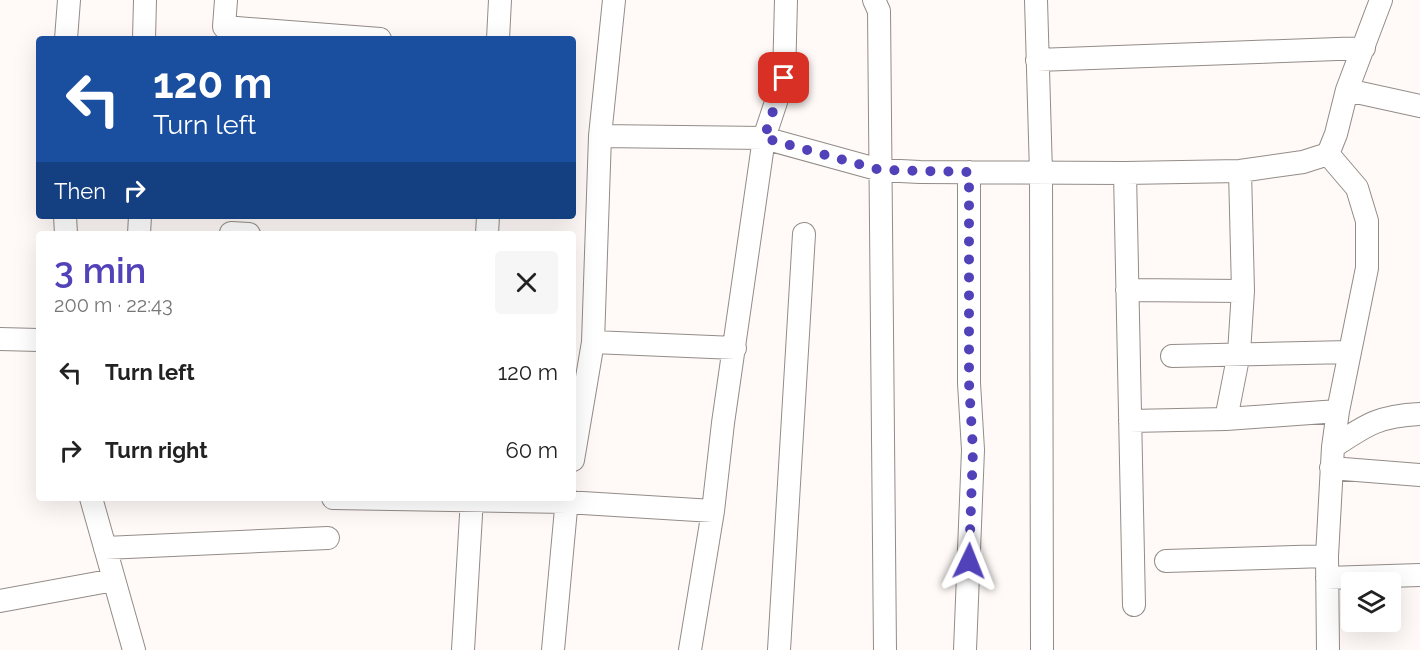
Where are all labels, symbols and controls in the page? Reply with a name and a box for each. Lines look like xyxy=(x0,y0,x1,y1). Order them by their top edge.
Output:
pin xyxy=(758,52,809,103)
text: 120 m xyxy=(153,59,272,108)
icon: left xyxy=(54,60,132,138)
icon: arrive xyxy=(767,61,800,94)
text: Turn left xyxy=(153,109,256,140)
icon: right xyxy=(118,174,151,207)
text: Then xyxy=(54,178,106,204)
text: 3 min xyxy=(54,249,146,291)
button: close xyxy=(495,251,558,314)
text: 200 m · 22:43 xyxy=(54,293,173,317)
icon: left xyxy=(54,356,87,389)
text: Turn left xyxy=(105,359,195,385)
text: 120 m xyxy=(498,359,558,385)
icon: right xyxy=(54,434,87,467)
text: Turn right xyxy=(105,437,208,463)
text: 60 m xyxy=(505,437,558,463)
position arrow xyxy=(937,529,1001,593)
map controls xyxy=(1341,572,1401,632)
button: layers xyxy=(1341,572,1401,632)

